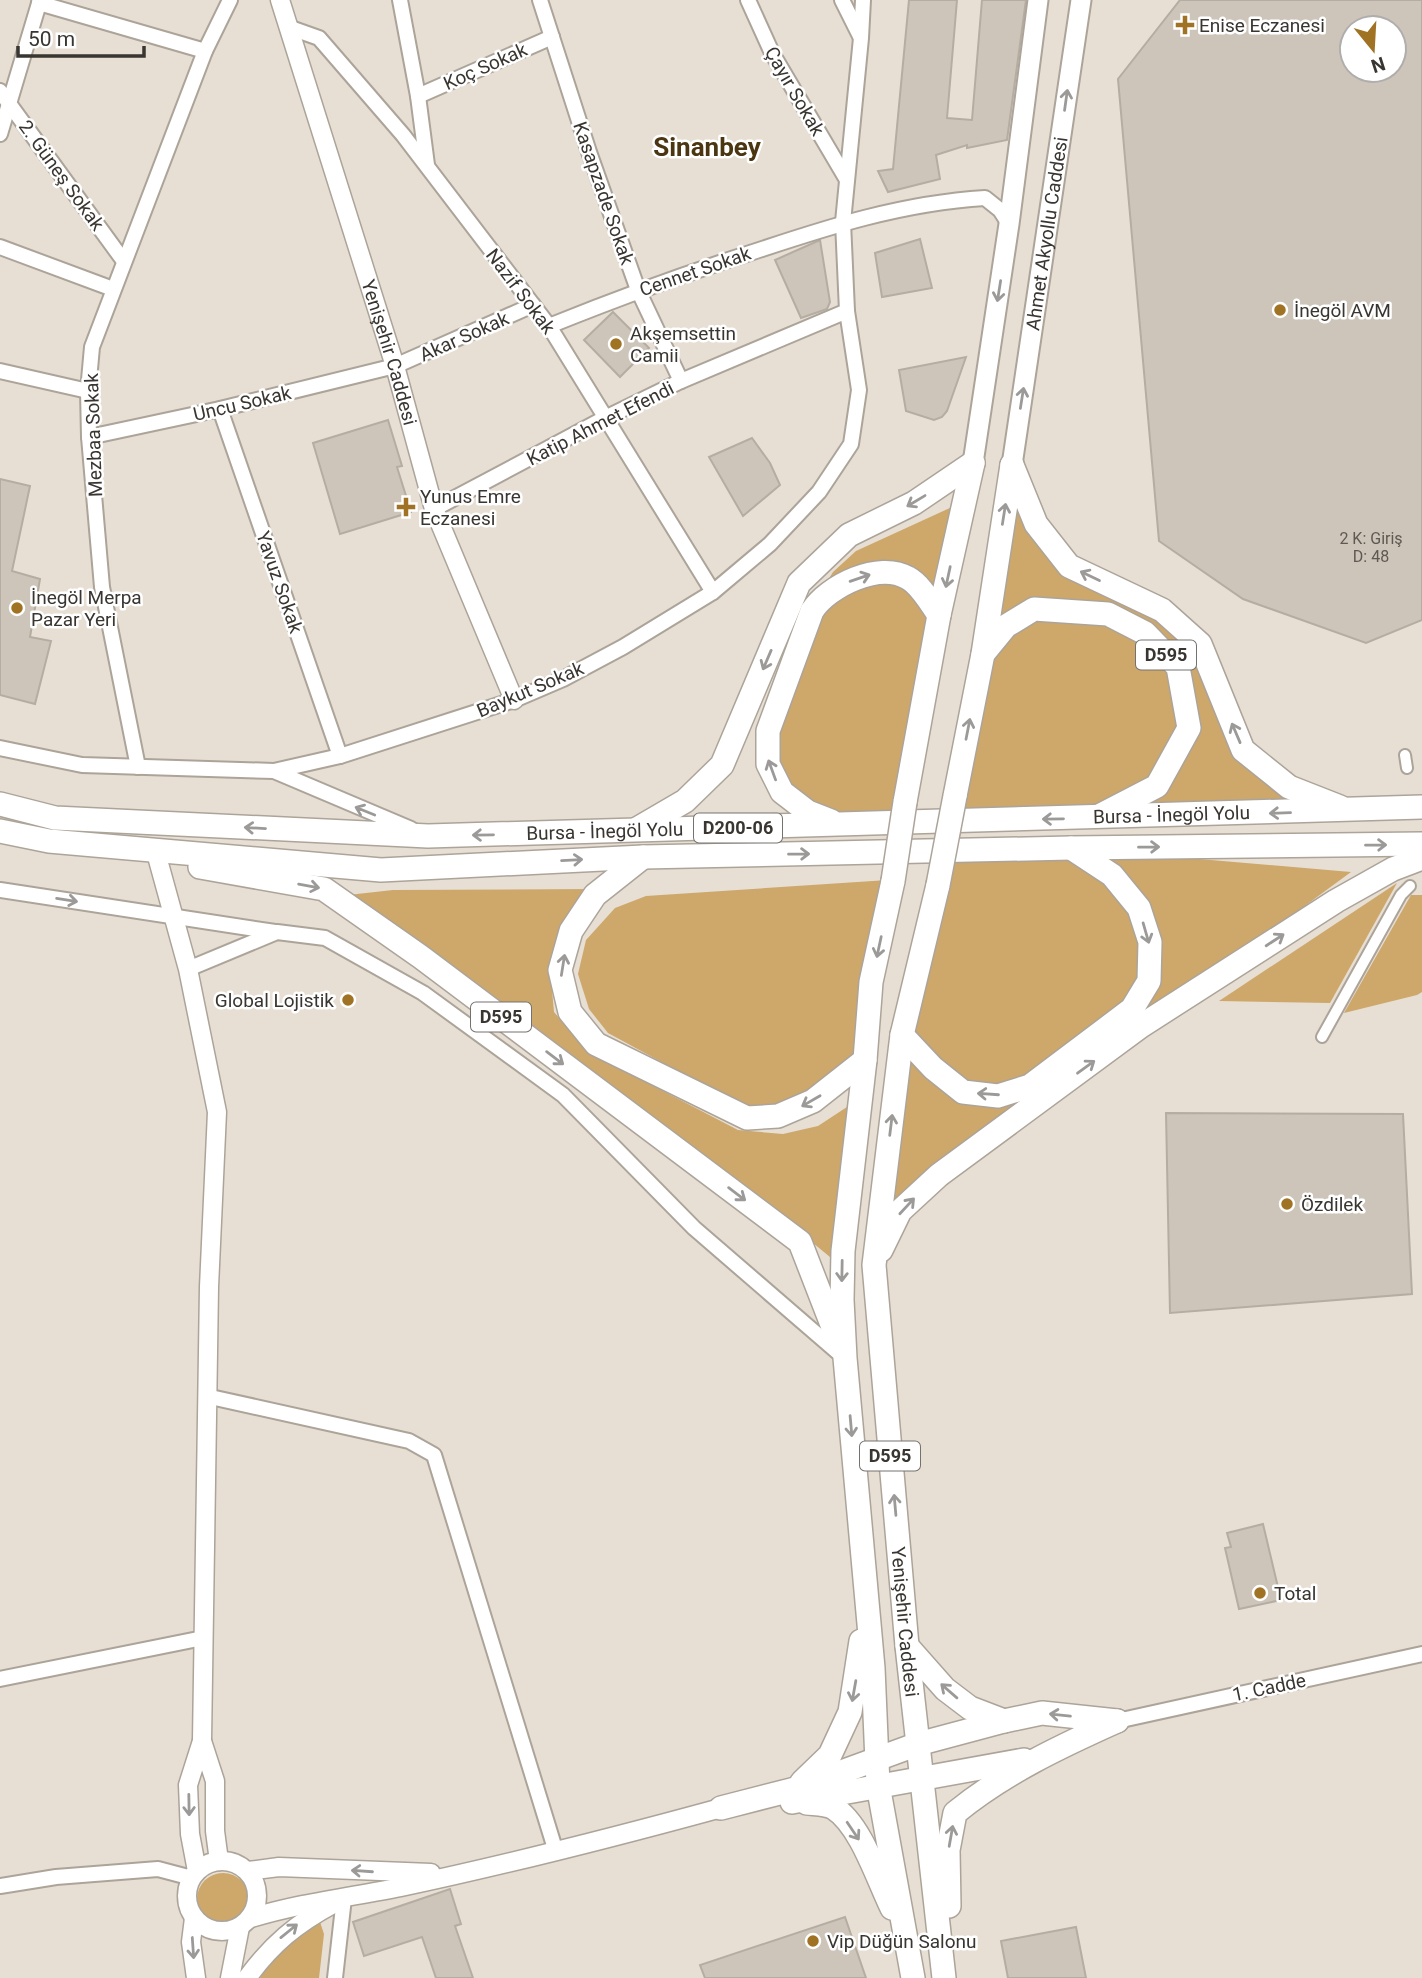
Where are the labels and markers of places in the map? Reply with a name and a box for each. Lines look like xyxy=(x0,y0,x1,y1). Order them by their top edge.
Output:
place label: Enise Eczanesi xyxy=(1199,14,1325,37)
marker: Enise Eczanesi xyxy=(1177,17,1193,33)
place label: İnegöl AVM xyxy=(1294,299,1391,322)
marker: İnegöl AVM xyxy=(1272,302,1288,318)
place label: Akşemsettin Camii xyxy=(630,322,736,367)
marker: Akşemsettin Camii xyxy=(608,336,624,352)
place label: Yunus Emre Eczanesi xyxy=(420,485,521,530)
marker: Yunus Emre Eczanesi xyxy=(398,499,414,515)
place label: İnegöl Merpa Pazar Yeri xyxy=(31,586,142,631)
marker: İnegöl Merpa Pazar Yeri xyxy=(9,600,25,616)
place label: Global Lojistik xyxy=(215,989,334,1012)
marker: Global Lojistik xyxy=(340,992,356,1008)
place label: Özdilek xyxy=(1301,1193,1363,1216)
marker: Özdilek xyxy=(1279,1196,1295,1212)
place label: Total xyxy=(1274,1582,1316,1605)
marker: Total xyxy=(1252,1585,1268,1601)
place label: Vip Düğün Salonu xyxy=(827,1930,976,1953)
marker: Vip Düğün Salonu xyxy=(805,1933,821,1949)

